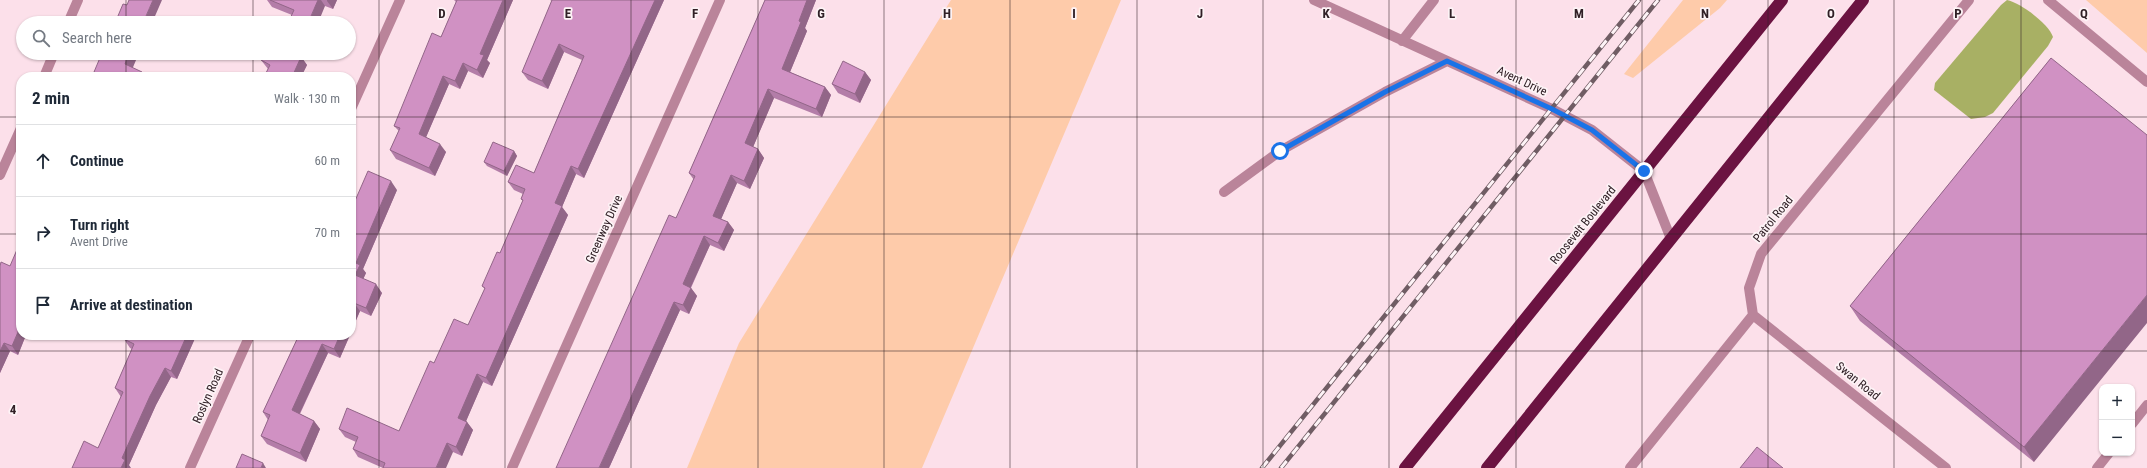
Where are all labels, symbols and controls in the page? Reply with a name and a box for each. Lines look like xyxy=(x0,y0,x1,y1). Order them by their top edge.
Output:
text: D xyxy=(438,6,446,21)
text: E xyxy=(565,6,572,21)
text: F xyxy=(692,6,698,21)
text: G xyxy=(817,6,825,21)
text: H xyxy=(943,6,951,21)
text: I xyxy=(1072,6,1076,21)
text: J xyxy=(1197,6,1203,21)
text: K xyxy=(1322,6,1330,21)
text: L xyxy=(1449,6,1455,21)
text: M xyxy=(1574,6,1584,21)
text: N xyxy=(1701,6,1709,21)
text: O xyxy=(1827,6,1835,21)
text: P xyxy=(1954,6,1962,21)
text: Q xyxy=(2080,6,2088,21)
search box xyxy=(16,16,356,60)
icon: search xyxy=(30,27,52,49)
text: Search here xyxy=(62,29,132,47)
street label: Avent Drive xyxy=(1495,63,1549,99)
text: 2 min xyxy=(32,88,70,108)
text: Walk · 130 m xyxy=(274,91,340,106)
route start xyxy=(1271,142,1289,160)
icon: ahead xyxy=(32,150,54,172)
text: Continue xyxy=(70,152,124,170)
text: 60 m xyxy=(314,153,340,168)
route end xyxy=(1635,162,1653,180)
street label: Roosevelt Boulevard xyxy=(1547,183,1619,267)
street label: Greenway Drive xyxy=(583,193,625,265)
street label: Patrol Road xyxy=(1750,193,1796,245)
text: Turn right xyxy=(70,216,129,234)
icon: right xyxy=(32,222,54,244)
text: 70 m xyxy=(314,225,340,240)
text: Avent Drive xyxy=(70,234,128,249)
icon: arrive xyxy=(32,294,54,316)
text: Arrive at destination xyxy=(70,296,193,314)
street label: Swan Road xyxy=(1833,359,1883,403)
street label: Roslyn Road xyxy=(190,366,226,425)
map controls xyxy=(2099,384,2135,456)
button: + xyxy=(2099,384,2135,420)
text: 4 xyxy=(10,402,17,417)
button: − xyxy=(2099,420,2135,456)

